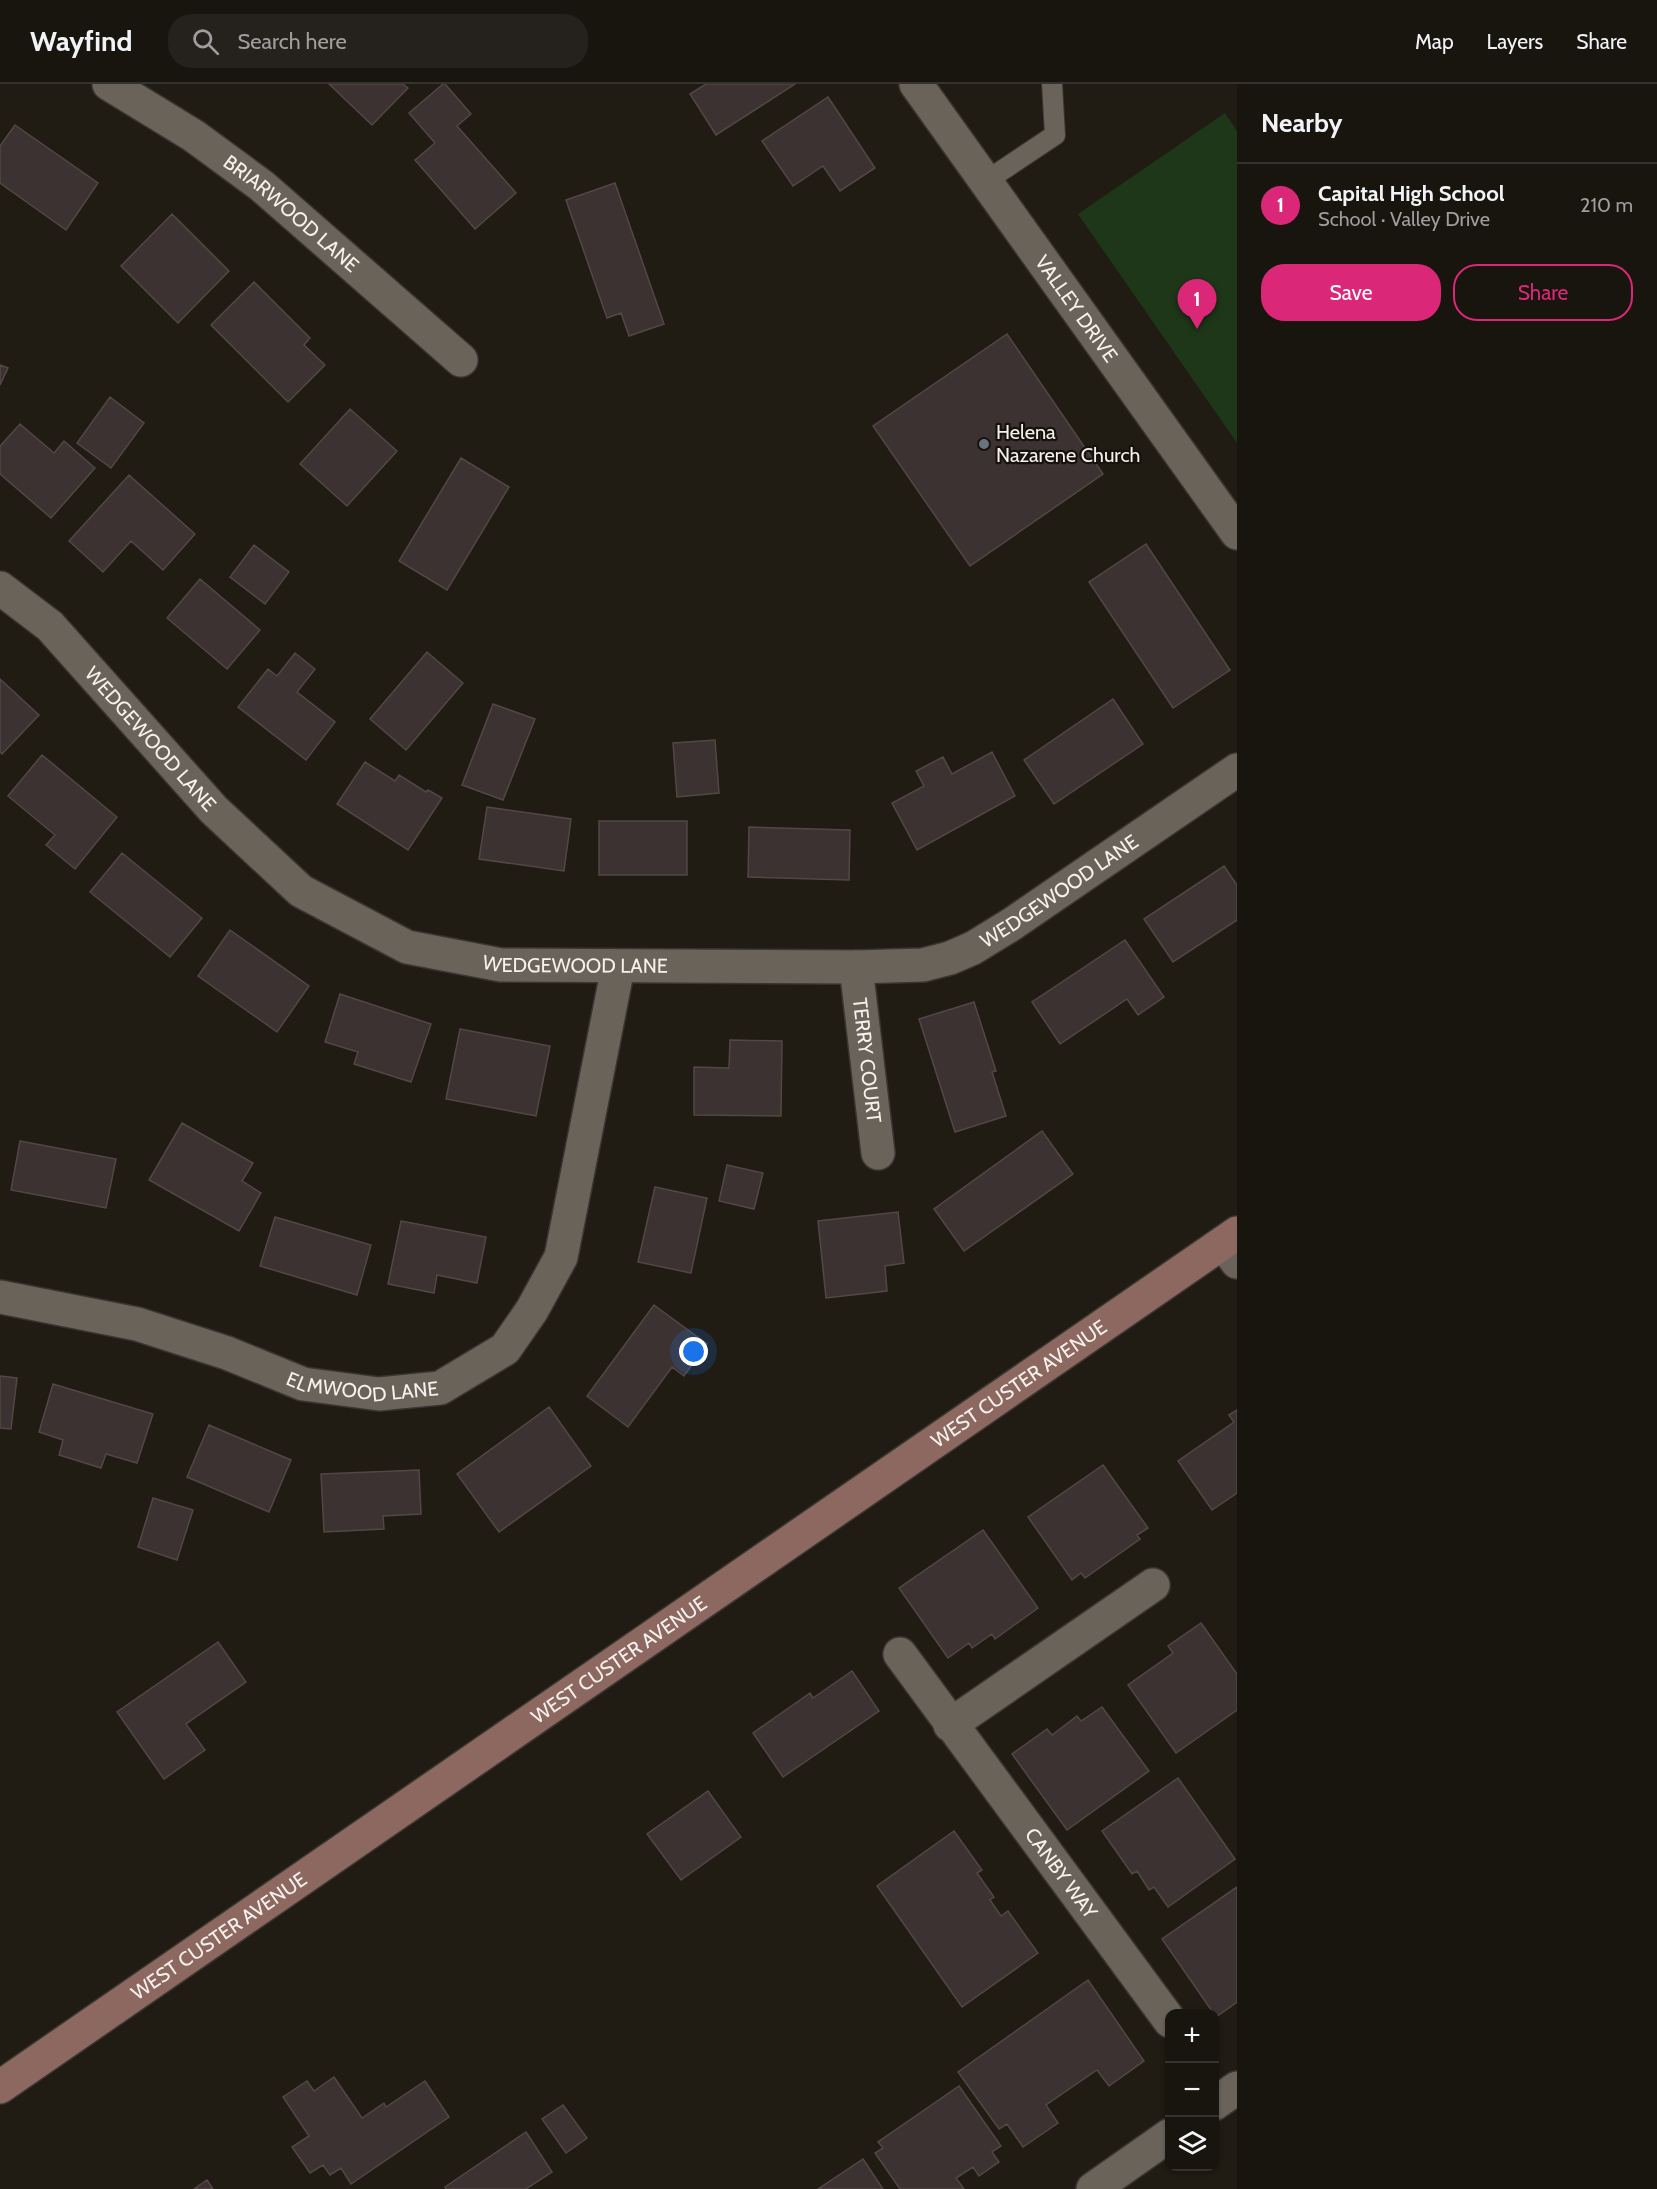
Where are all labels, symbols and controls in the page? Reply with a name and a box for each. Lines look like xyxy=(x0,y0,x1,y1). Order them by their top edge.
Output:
search box xyxy=(168,14,588,68)
text: Wayfind xyxy=(30,24,132,58)
icon: search xyxy=(189,25,222,58)
text: Search here xyxy=(237,28,347,55)
text: Map xyxy=(1415,29,1454,54)
text: Layers xyxy=(1487,29,1543,54)
text: Share xyxy=(1576,29,1627,54)
text: Nearby xyxy=(1261,107,1342,139)
street label: BRIARWOOD LANE xyxy=(219,150,364,277)
text: Capital High School xyxy=(1318,180,1504,207)
text: 1 xyxy=(1277,193,1284,217)
text: 210 m xyxy=(1580,193,1633,217)
text: School · Valley Drive xyxy=(1318,207,1490,231)
street label: VALLEY DRIVE xyxy=(1030,250,1123,367)
button: Save xyxy=(1261,264,1441,321)
button: Share xyxy=(1453,264,1633,321)
pin: 1 xyxy=(1178,280,1216,329)
place label: Helena Nazarene Church xyxy=(996,420,1140,467)
marker: Helena Nazarene Church xyxy=(977,437,991,451)
street label: WEDGEWOOD LANE xyxy=(80,662,221,816)
street label: WEDGEWOOD LANE xyxy=(976,829,1143,953)
street label: WEDGEWOOD LANE xyxy=(481,950,668,978)
street label: TERRY COURT xyxy=(848,996,886,1125)
street label: WEST CUSTER AVENUE xyxy=(926,1315,1111,1453)
your location xyxy=(679,1337,708,1366)
street label: ELMWOOD LANE xyxy=(283,1367,440,1407)
street label: WEST CUSTER AVENUE xyxy=(526,1591,711,1729)
street label: CANBY WAY xyxy=(1020,1823,1103,1924)
street label: WEST CUSTER AVENUE xyxy=(126,1867,311,2005)
map controls xyxy=(1165,2009,1219,2171)
button: + xyxy=(1165,2009,1219,2063)
button: − xyxy=(1165,2063,1219,2117)
button: layers xyxy=(1165,2117,1219,2171)

